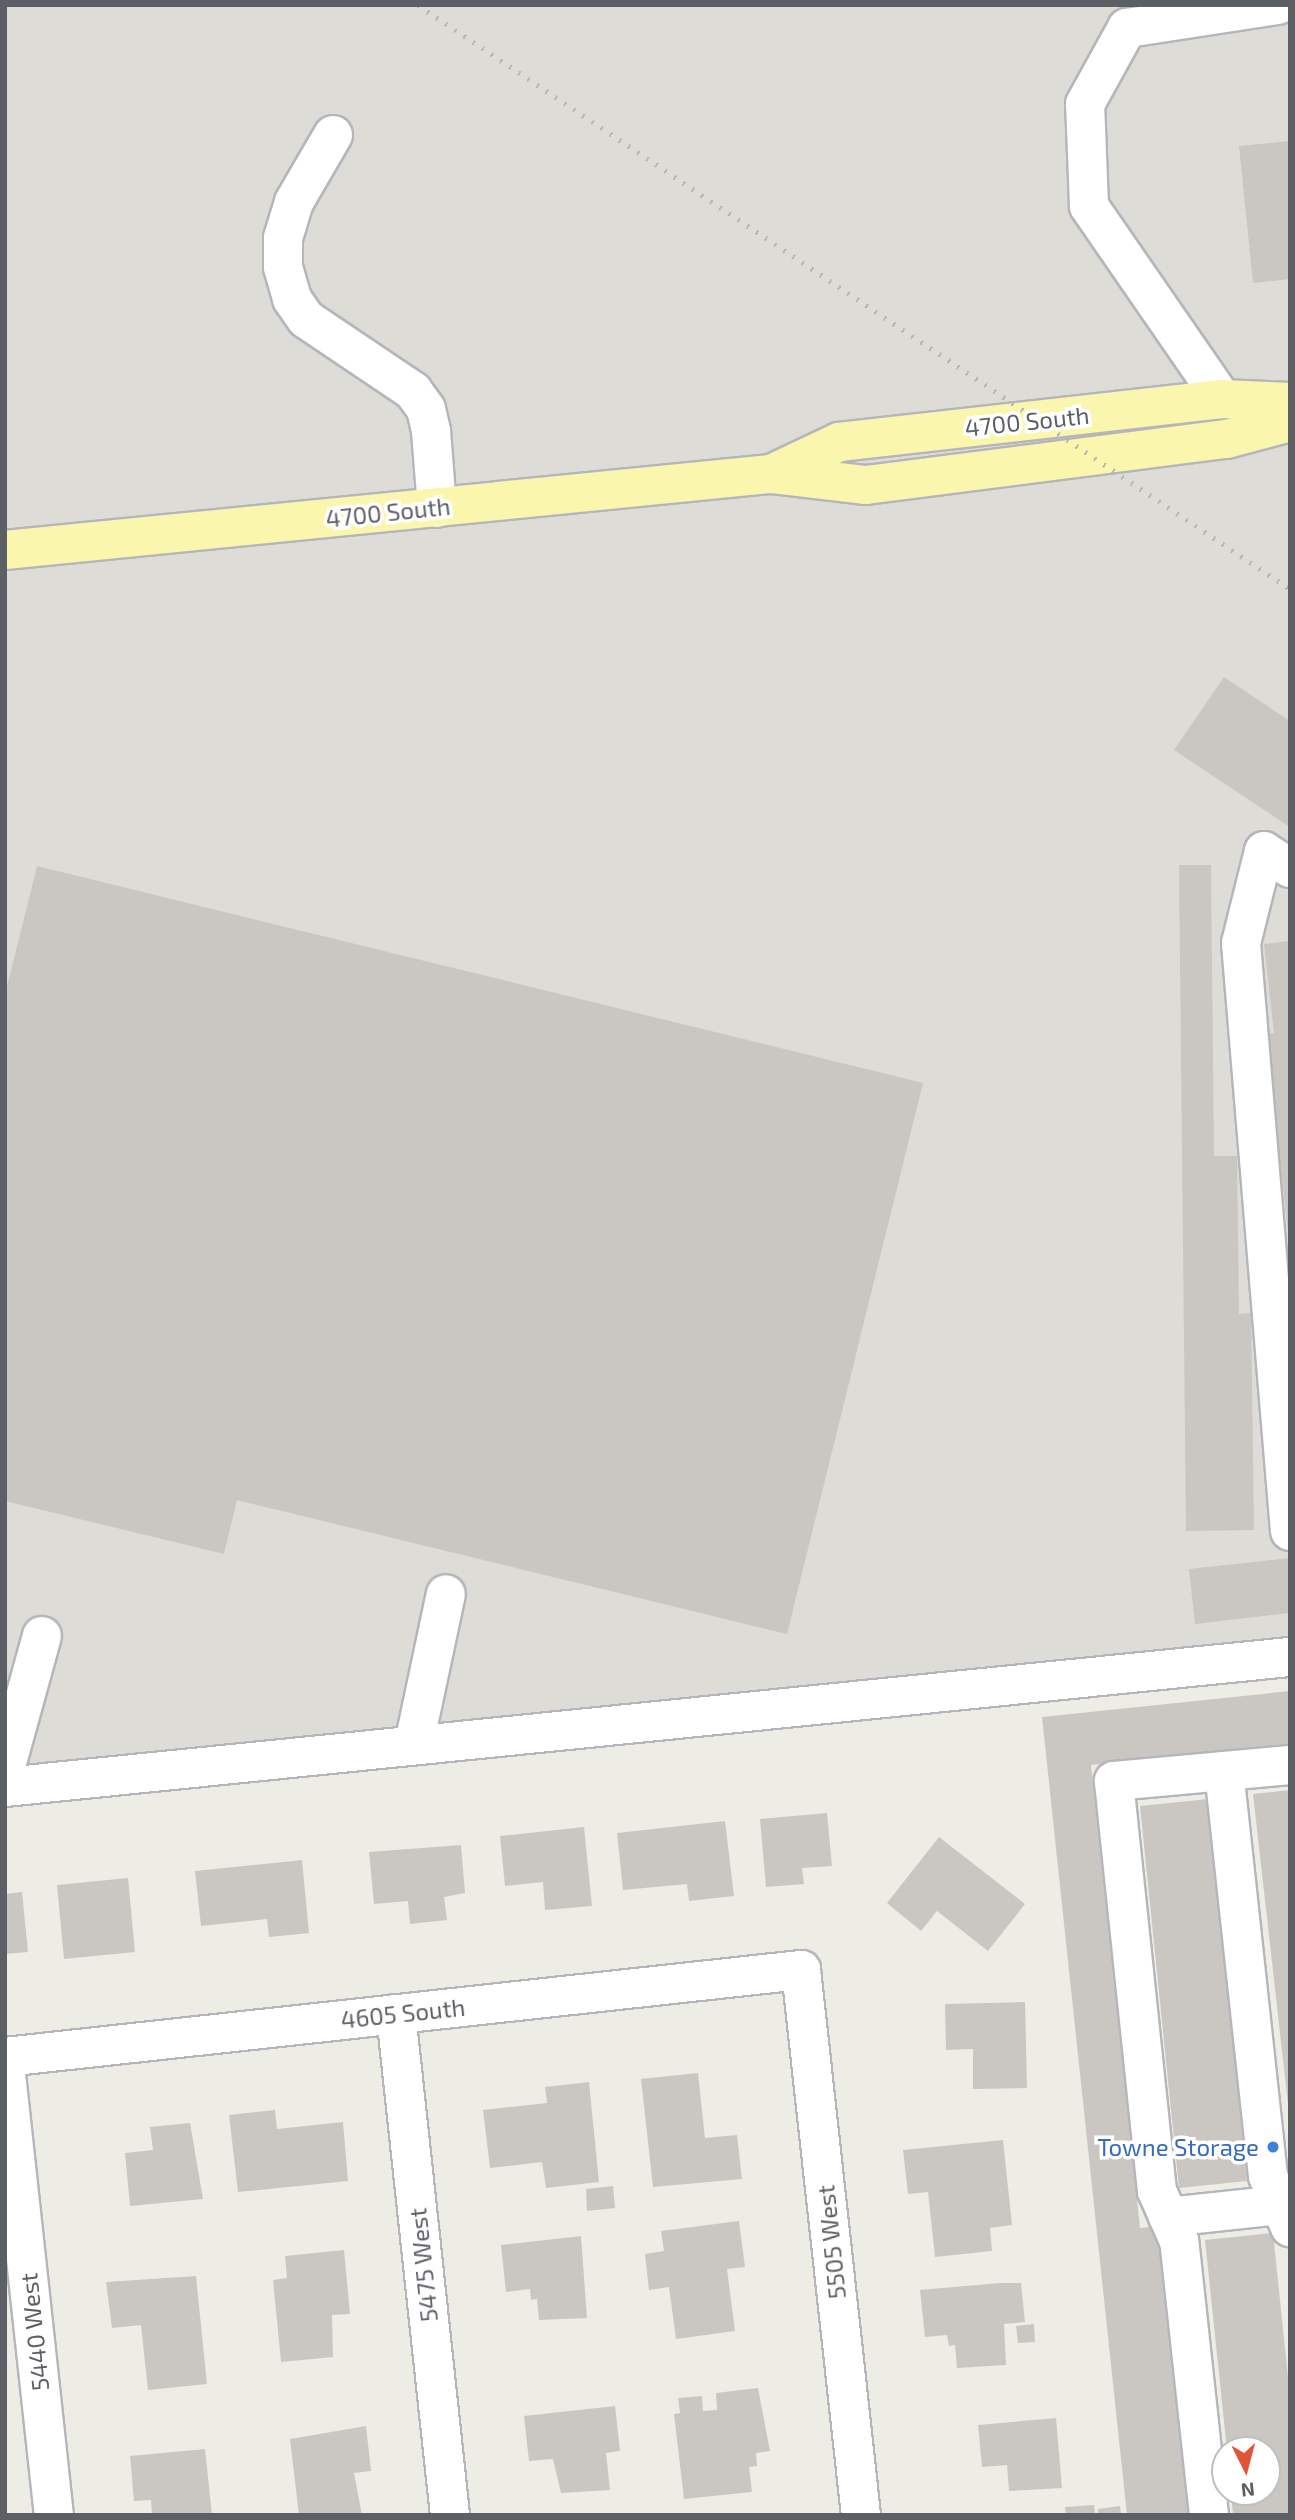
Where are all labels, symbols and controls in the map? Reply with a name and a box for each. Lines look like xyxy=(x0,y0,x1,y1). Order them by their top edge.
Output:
street label: 4700 South xyxy=(963,400,1091,442)
street label: 4700 South xyxy=(324,491,452,533)
street label: 4605 South xyxy=(339,1992,467,2034)
place label: Towne Storage xyxy=(1097,2133,1259,2161)
marker: Towne Storage xyxy=(1265,2139,1281,2155)
street label: 5505 West xyxy=(811,2183,851,2301)
street label: 5475 West xyxy=(403,2206,443,2324)
street label: 5440 West xyxy=(13,2271,55,2393)
north arrow xyxy=(1211,2436,1281,2506)
text: N xyxy=(1240,2478,1256,2503)

